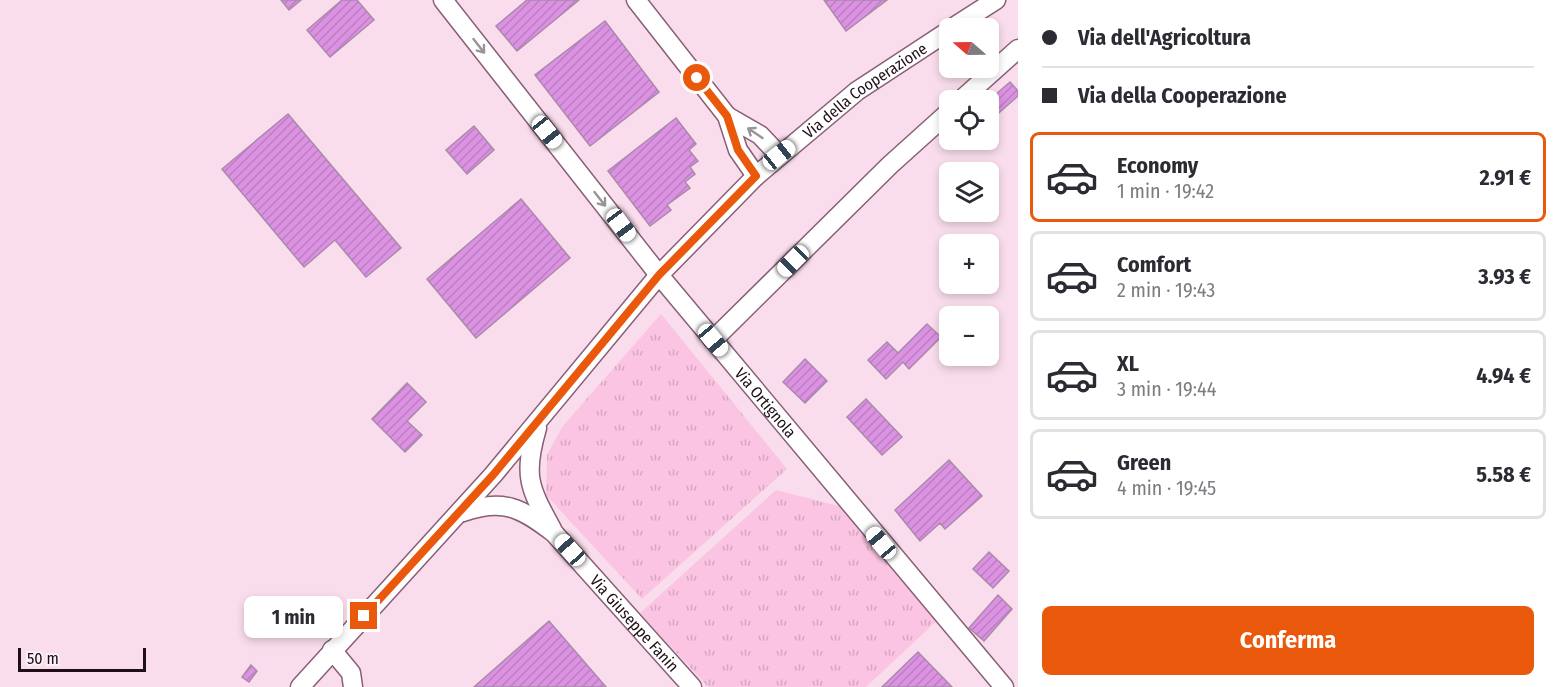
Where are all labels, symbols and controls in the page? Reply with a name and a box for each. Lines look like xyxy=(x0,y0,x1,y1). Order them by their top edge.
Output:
north arrow xyxy=(939,18,999,78)
map controls xyxy=(939,18,999,366)
text: Via dell'Agricoltura xyxy=(1078,24,1251,51)
one-way arrow xyxy=(472,38,485,54)
street label: Via della Cooperazione xyxy=(799,38,930,142)
route start xyxy=(683,64,710,91)
text: Via della Cooperazione xyxy=(1078,82,1287,109)
button: locate xyxy=(939,90,999,150)
car xyxy=(529,112,565,152)
one-way arrow xyxy=(747,127,763,139)
car xyxy=(759,137,799,173)
icon: car xyxy=(1045,150,1099,204)
text: Economy xyxy=(1117,152,1198,179)
button: layers xyxy=(939,162,999,222)
text: 2.91 € xyxy=(1480,164,1531,191)
text: 1 min · 19:42 xyxy=(1117,179,1214,203)
one-way arrow xyxy=(593,190,606,206)
car xyxy=(603,205,639,245)
button: + xyxy=(939,234,999,294)
car xyxy=(774,242,812,280)
icon: car xyxy=(1045,249,1099,303)
text: Comfort xyxy=(1117,251,1191,278)
text: 3.93 € xyxy=(1478,263,1531,290)
text: 2 min · 19:43 xyxy=(1117,278,1215,302)
button: − xyxy=(939,306,999,366)
car xyxy=(695,320,731,360)
icon: car xyxy=(1045,348,1099,402)
text: XL xyxy=(1117,350,1139,377)
text: 4.94 € xyxy=(1476,362,1531,389)
street label: Via Ortignola xyxy=(731,364,800,441)
text: 3 min · 19:44 xyxy=(1117,377,1216,401)
icon: car xyxy=(1045,447,1099,501)
text: Green xyxy=(1117,449,1171,476)
text: 5.58 € xyxy=(1476,461,1531,488)
text: 4 min · 19:45 xyxy=(1117,476,1216,500)
car xyxy=(863,523,899,563)
car xyxy=(551,531,589,569)
street label: Via Giuseppe Fanin xyxy=(586,571,683,675)
callout: 1 min xyxy=(244,595,343,637)
route end xyxy=(350,602,377,629)
text: 1 min xyxy=(272,605,315,629)
button: Conferma xyxy=(1042,606,1534,675)
scale bar xyxy=(18,645,146,672)
text: 50 m xyxy=(27,649,59,668)

